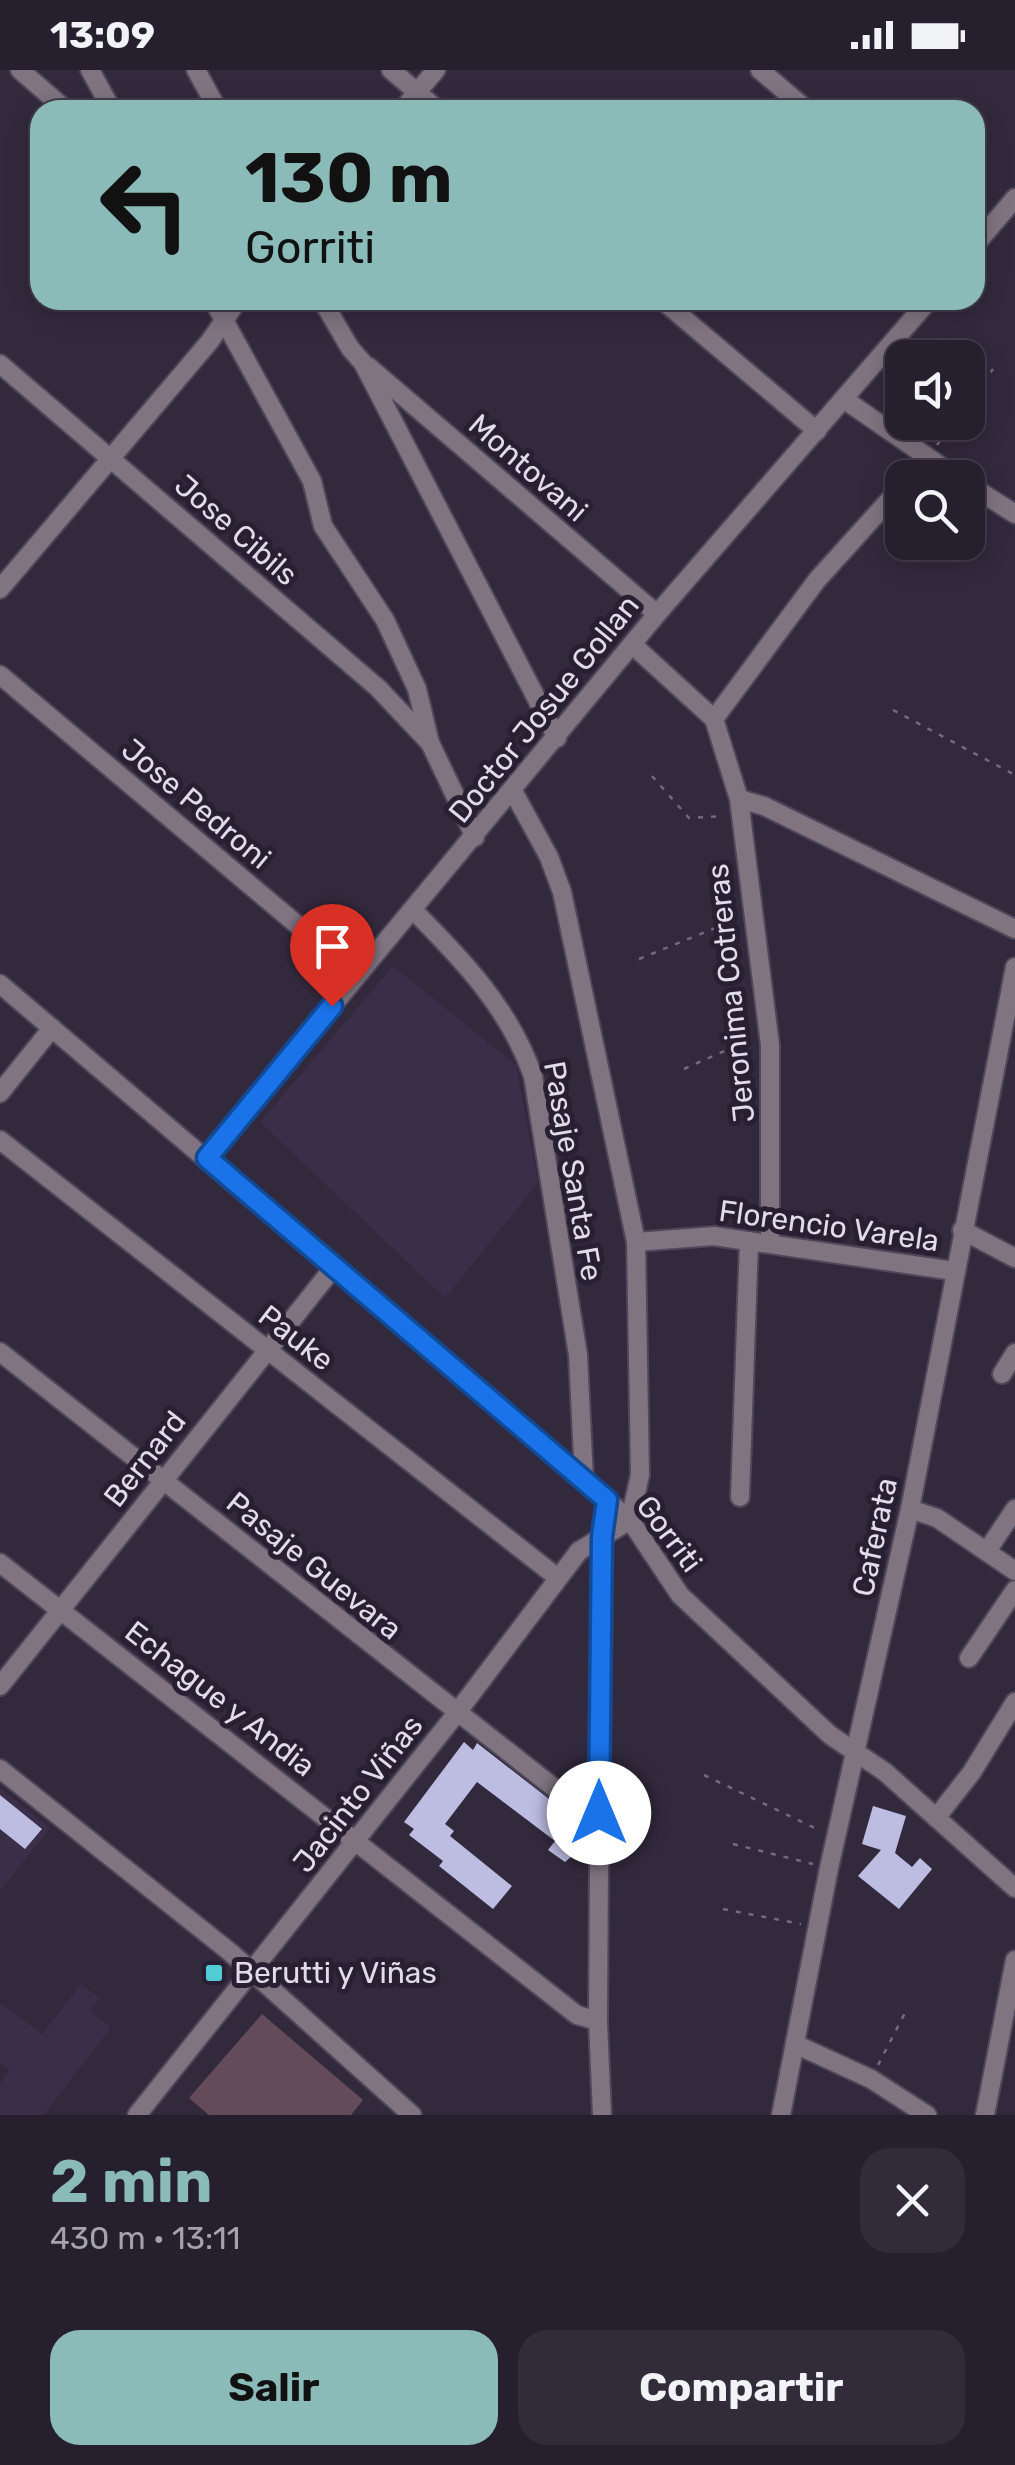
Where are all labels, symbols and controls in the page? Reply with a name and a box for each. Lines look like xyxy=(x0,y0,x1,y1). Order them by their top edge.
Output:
text: 13:09 xyxy=(50,12,155,58)
text: 130 m xyxy=(245,137,453,220)
icon: left xyxy=(80,140,210,270)
text: Gorriti xyxy=(245,221,375,274)
map controls xyxy=(885,340,985,560)
button: sound xyxy=(885,340,985,440)
street label: Montovani xyxy=(461,407,595,529)
button: search xyxy=(885,460,985,560)
street label: Jose Cibils xyxy=(167,467,305,593)
street label: Doctor Josue Gollan xyxy=(441,588,647,830)
street label: Jose Pedroni xyxy=(114,731,278,877)
street label: Jeronima Cotreras xyxy=(700,862,762,1124)
pin xyxy=(290,904,375,1007)
icon: arrive xyxy=(305,919,360,974)
street label: Pasaje Santa Fe xyxy=(536,1058,610,1284)
street label: Florencio Varela xyxy=(717,1193,941,1259)
street label: Pauke xyxy=(251,1298,341,1378)
street label: Bernard xyxy=(96,1404,194,1514)
street label: Caferata xyxy=(845,1474,905,1600)
street label: Pasaje Guevara xyxy=(219,1485,409,1647)
street label: Gorriti xyxy=(629,1489,709,1579)
street label: Echague y Andia xyxy=(118,1614,322,1784)
street label: Jacinto Viñas xyxy=(285,1708,431,1880)
position arrow xyxy=(547,1761,651,1865)
place label: Berutti y Viñas xyxy=(234,1955,437,1991)
marker: Berutti y Viñas xyxy=(203,1962,225,1984)
text: 2 min xyxy=(50,2146,212,2217)
button: close xyxy=(860,2148,965,2253)
text: 430 m · 13:11 xyxy=(50,2219,240,2257)
button: Salir xyxy=(50,2330,498,2445)
button: Compartir xyxy=(518,2330,965,2445)

